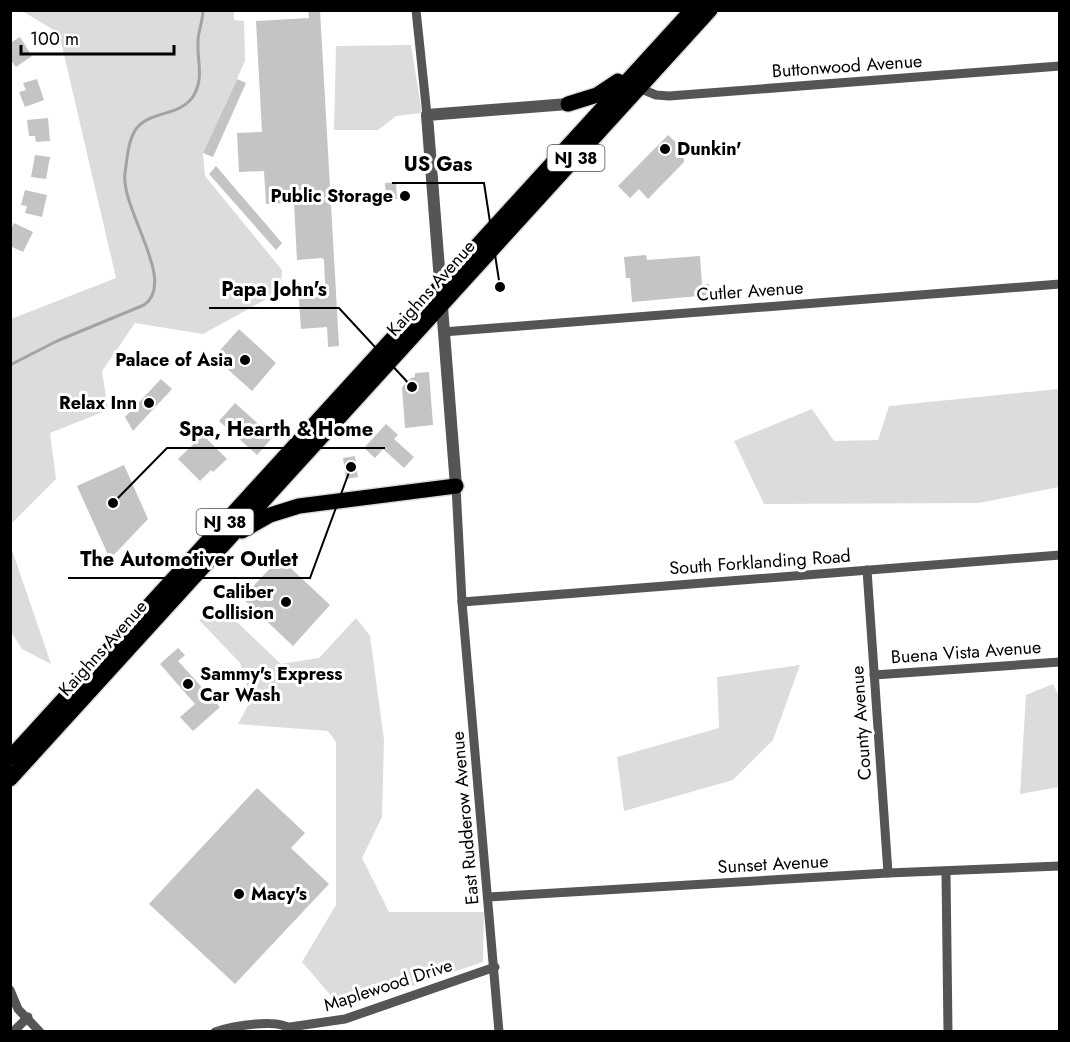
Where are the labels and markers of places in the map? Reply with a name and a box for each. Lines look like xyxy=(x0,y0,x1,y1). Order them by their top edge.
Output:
place label: Dunkin' xyxy=(677,136,742,162)
marker: Dunkin' xyxy=(658,142,672,156)
callout: US Gas xyxy=(392,145,484,183)
place label: Public Storage xyxy=(271,183,393,209)
marker: Public Storage xyxy=(398,189,412,203)
callout: Papa John's xyxy=(209,270,339,308)
place label: Palace of Asia xyxy=(115,347,233,373)
marker: Palace of Asia xyxy=(238,353,252,367)
place label: Relax Inn xyxy=(59,390,137,416)
marker: Relax Inn xyxy=(142,396,156,410)
callout: Spa, Hearth & Home xyxy=(167,410,385,448)
callout: The Automotiver Outlet xyxy=(68,540,310,578)
place label: Caliber Collision xyxy=(202,579,275,626)
marker: Caliber Collision xyxy=(279,595,293,609)
place label: Sammy's Express Car Wash xyxy=(200,661,343,708)
marker: Sammy's Express Car Wash xyxy=(181,677,195,691)
place label: Macy's xyxy=(251,881,307,907)
marker: Macy's xyxy=(232,887,246,901)

